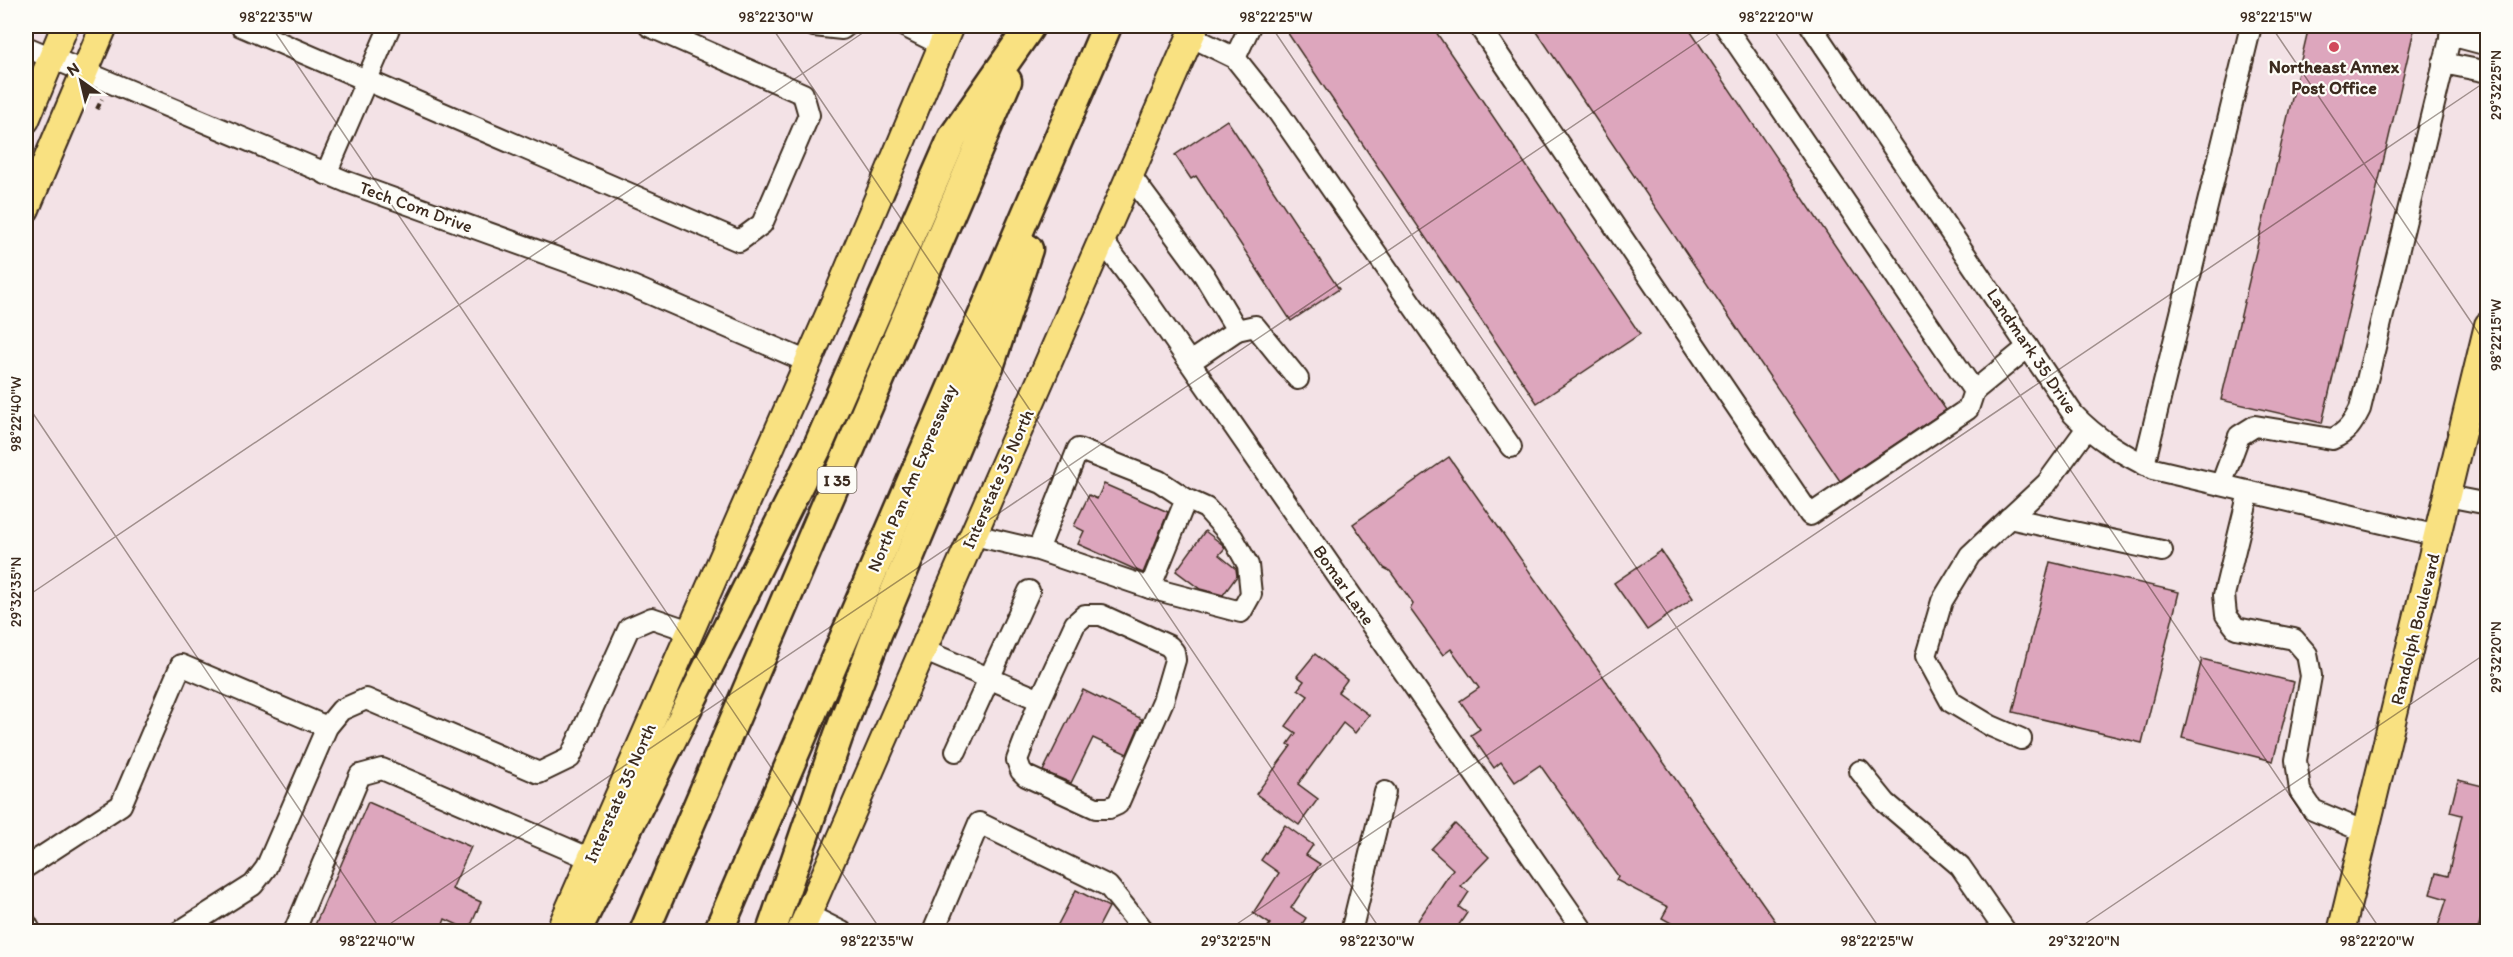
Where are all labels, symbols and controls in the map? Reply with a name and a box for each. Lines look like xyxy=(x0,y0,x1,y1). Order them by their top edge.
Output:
text: 98°22'35"W xyxy=(239,8,313,26)
text: 98°22'30"W xyxy=(739,8,814,26)
text: 98°22'25"W xyxy=(1239,8,1313,26)
text: 98°22'20"W xyxy=(1739,8,1813,26)
text: 98°22'15"W xyxy=(2240,8,2312,26)
marker: Northeast Annex Post Office xyxy=(2327,40,2341,54)
text: 29°32'25"N xyxy=(2487,50,2505,120)
north arrow xyxy=(51,51,111,111)
place label: Northeast Annex Post Office xyxy=(2269,56,2400,99)
text: N xyxy=(63,58,83,80)
street label: Tech Com Drive xyxy=(356,176,476,238)
street label: Landmark 35 Drive xyxy=(1982,284,2082,418)
text: 98°22'15"W xyxy=(2487,299,2505,371)
text: 98°22'40"W xyxy=(7,376,25,452)
street label: North Pan Am Expressway xyxy=(862,380,962,575)
street label: Interstate 35 North xyxy=(957,405,1039,552)
road number: I 35 xyxy=(818,467,856,493)
street label: Bomar Lane xyxy=(1308,541,1380,629)
street label: Randolph Boulevard xyxy=(2385,551,2445,707)
text: 29°32'35"N xyxy=(7,557,25,627)
text: 29°32'20"N xyxy=(2487,621,2505,693)
street label: Interstate 35 North xyxy=(579,719,661,866)
text: 98°22'40"W xyxy=(339,932,415,950)
text: 98°22'35"W xyxy=(840,932,914,950)
text: 29°32'25"N xyxy=(1201,932,1271,950)
text: 98°22'30"W xyxy=(1340,932,1415,950)
text: 98°22'25"W xyxy=(1840,932,1914,950)
text: 29°32'20"N xyxy=(2048,932,2120,950)
text: 98°22'20"W xyxy=(2340,932,2414,950)

